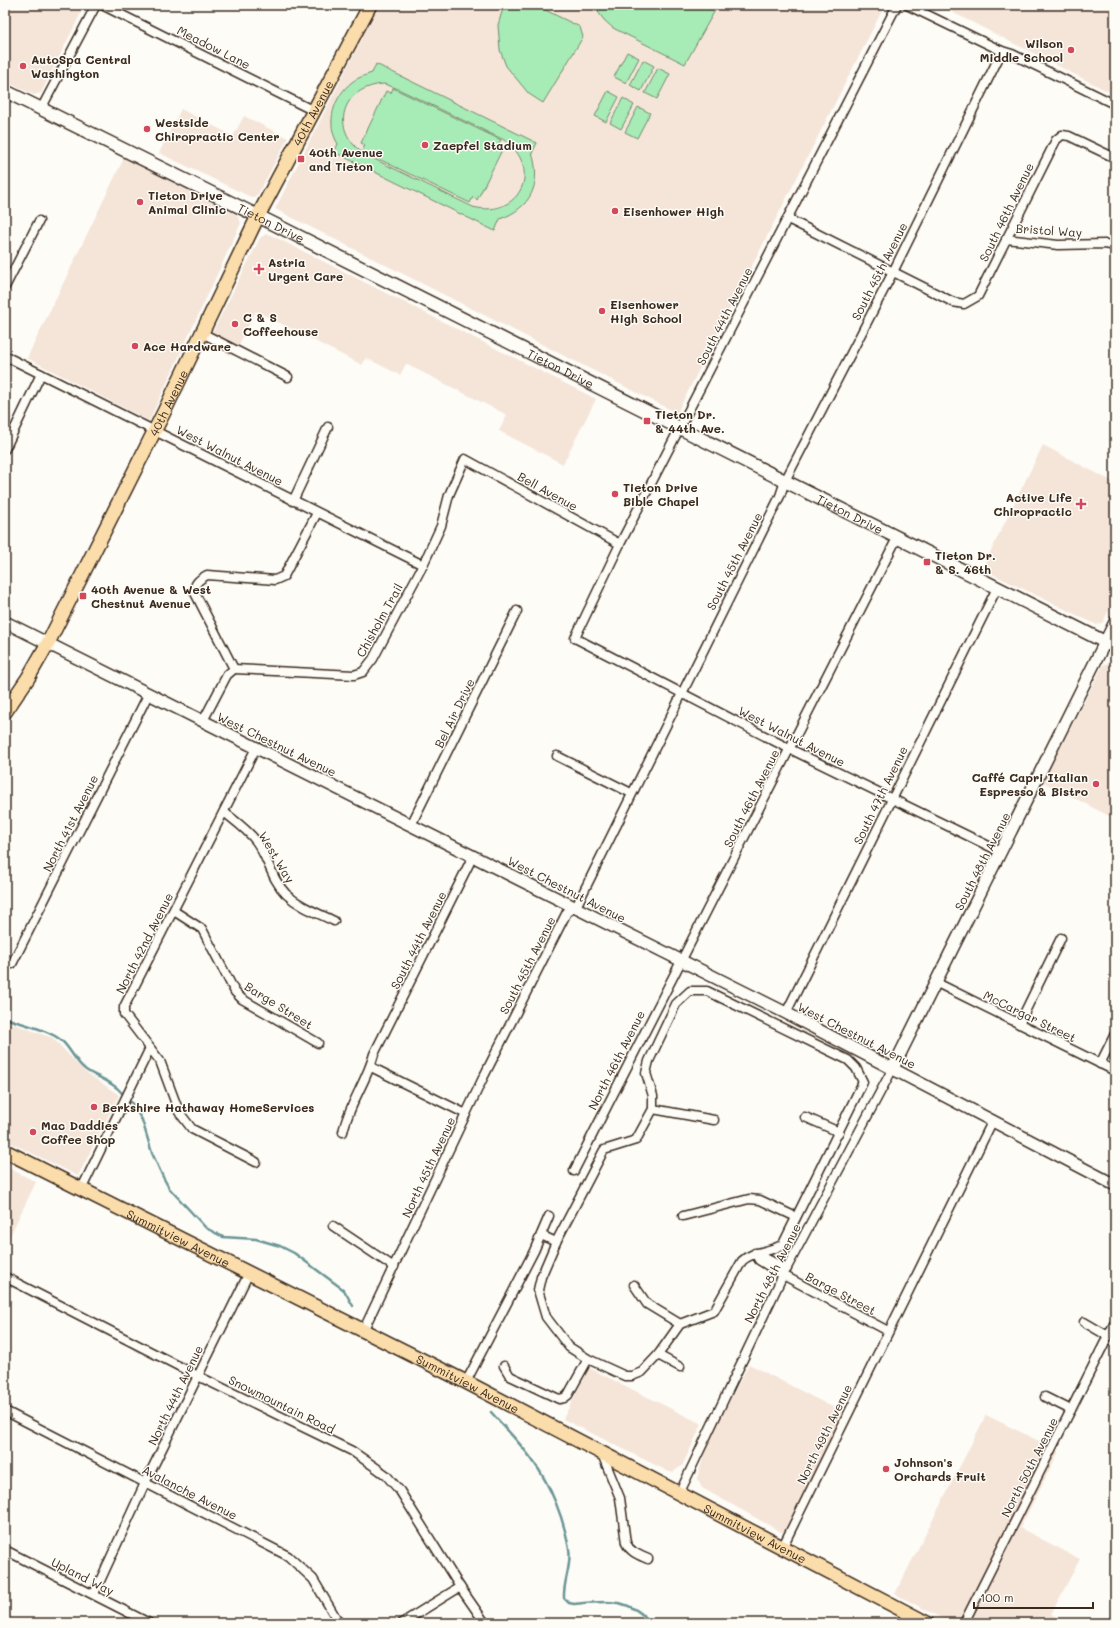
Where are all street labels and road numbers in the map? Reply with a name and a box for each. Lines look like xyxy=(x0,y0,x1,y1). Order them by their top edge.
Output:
street label: Meadow Lane xyxy=(175,22,253,72)
street label: 40th Avenue xyxy=(289,77,337,148)
street label: South 46th Avenue xyxy=(975,160,1037,264)
street label: Tieton Drive xyxy=(235,199,307,246)
street label: South 45th Avenue xyxy=(847,219,911,323)
street label: Bristol Way xyxy=(1015,220,1083,240)
street label: South 44th Avenue xyxy=(692,264,756,368)
street label: Tieton Drive xyxy=(525,345,597,392)
street label: 40th Avenue xyxy=(145,367,191,439)
street label: West Walnut Avenue xyxy=(174,421,286,489)
street label: Bell Avenue xyxy=(515,468,581,514)
street label: Tieton Drive xyxy=(814,490,886,537)
street label: South 45th Avenue xyxy=(702,509,766,613)
street label: Chisholm Trail xyxy=(352,580,406,660)
street label: Bel Air Drive xyxy=(430,676,478,750)
street label: West Walnut Avenue xyxy=(736,702,848,770)
street label: West Chestnut Avenue xyxy=(215,708,339,780)
street label: South 47th Avenue xyxy=(849,743,911,847)
street label: South 46th Avenue xyxy=(719,746,783,850)
street label: North 41st Avenue xyxy=(39,772,101,874)
street label: South 48th Avenue xyxy=(950,809,1014,913)
street label: West Way xyxy=(255,828,299,886)
street label: West Chestnut Avenue xyxy=(505,852,629,926)
street label: South 44th Avenue xyxy=(386,888,450,992)
street label: North 42nd Avenue xyxy=(112,890,176,996)
street label: South 45th Avenue xyxy=(495,913,559,1017)
street label: Barge Street xyxy=(242,978,316,1032)
street label: McCargar Street xyxy=(981,987,1079,1045)
street label: West Chestnut Avenue xyxy=(795,998,919,1072)
street label: North 46th Avenue xyxy=(584,1008,648,1112)
street label: North 45th Avenue xyxy=(398,1114,458,1220)
street label: Summitview Avenue xyxy=(124,1205,233,1271)
street label: North 48th Avenue xyxy=(740,1221,804,1325)
street label: Barge Street xyxy=(803,1268,879,1318)
street label: North 44th Avenue xyxy=(144,1342,206,1448)
street label: Summitview Avenue xyxy=(414,1350,522,1417)
street label: Snowmountain Road xyxy=(226,1371,338,1437)
street label: North 49th Avenue xyxy=(793,1381,855,1487)
street label: North 50th Avenue xyxy=(997,1414,1061,1520)
street label: Avalanche Avenue xyxy=(140,1461,240,1523)
street label: Summitview Avenue xyxy=(701,1500,809,1567)
street label: Upland Way xyxy=(49,1553,117,1599)

